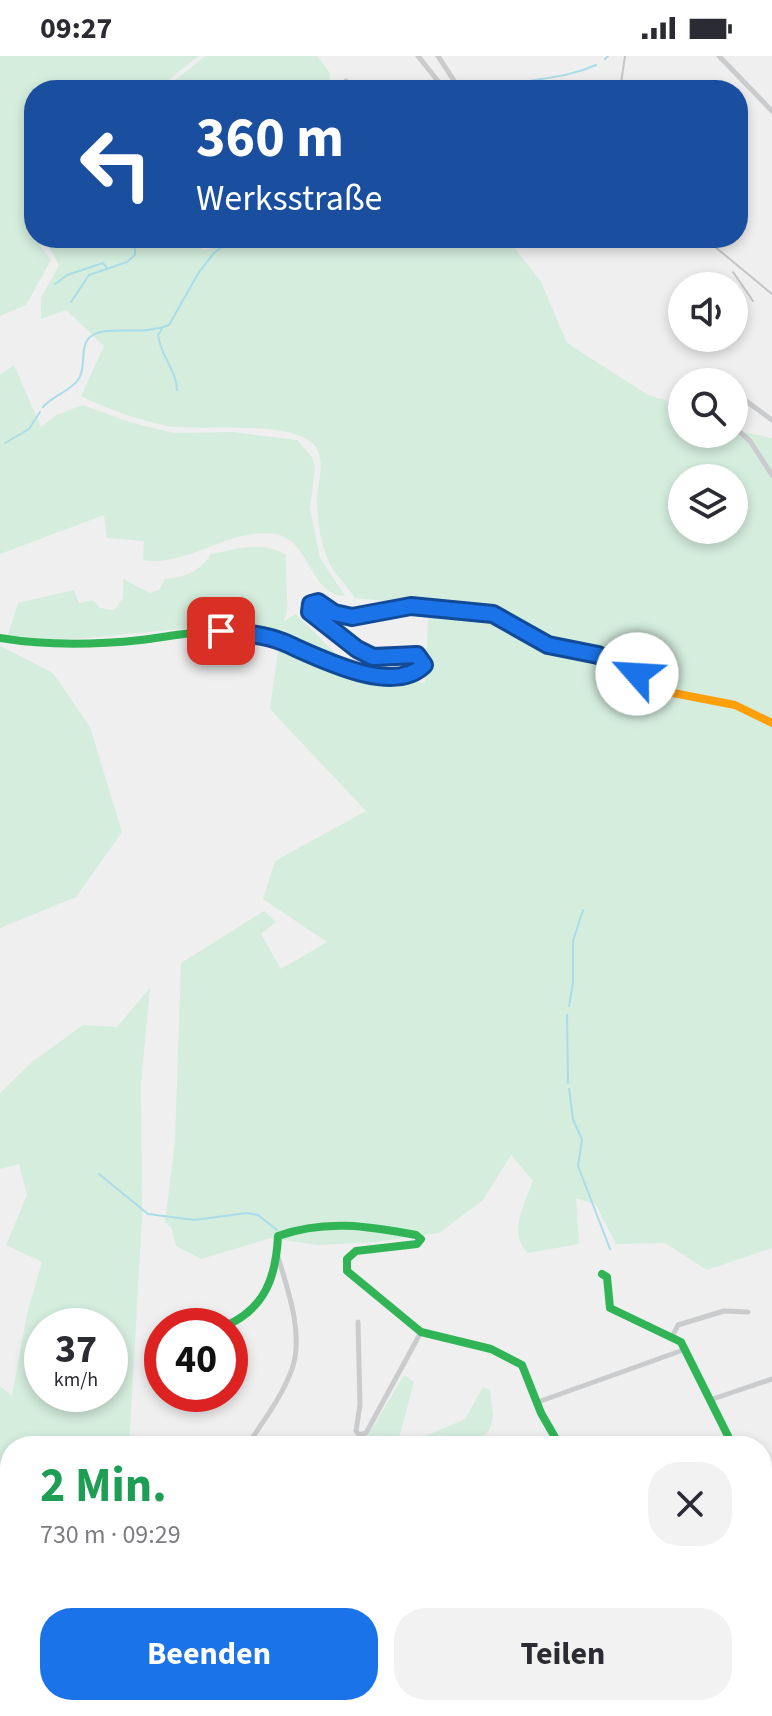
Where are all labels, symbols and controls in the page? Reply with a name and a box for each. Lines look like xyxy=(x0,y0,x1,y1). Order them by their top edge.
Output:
text: 09:27 xyxy=(40,7,112,50)
text: 360 m xyxy=(196,99,344,178)
icon: left xyxy=(64,112,168,216)
text: Werksstraße xyxy=(196,173,382,224)
map controls xyxy=(668,272,748,544)
button: sound xyxy=(668,272,748,352)
button: search xyxy=(668,368,748,448)
button: layers xyxy=(668,464,748,544)
pin xyxy=(187,597,255,665)
icon: arrive xyxy=(199,609,243,653)
position arrow xyxy=(595,632,679,716)
speed limit sign: 40 xyxy=(144,1308,248,1412)
text: 37 xyxy=(55,1321,97,1378)
text: km/h xyxy=(54,1366,98,1394)
text: 2 Min. xyxy=(40,1452,167,1520)
button: close xyxy=(648,1462,732,1546)
text: 730 m · 09:29 xyxy=(40,1516,181,1553)
button: Beenden xyxy=(40,1608,378,1700)
button: Teilen xyxy=(394,1608,732,1700)

